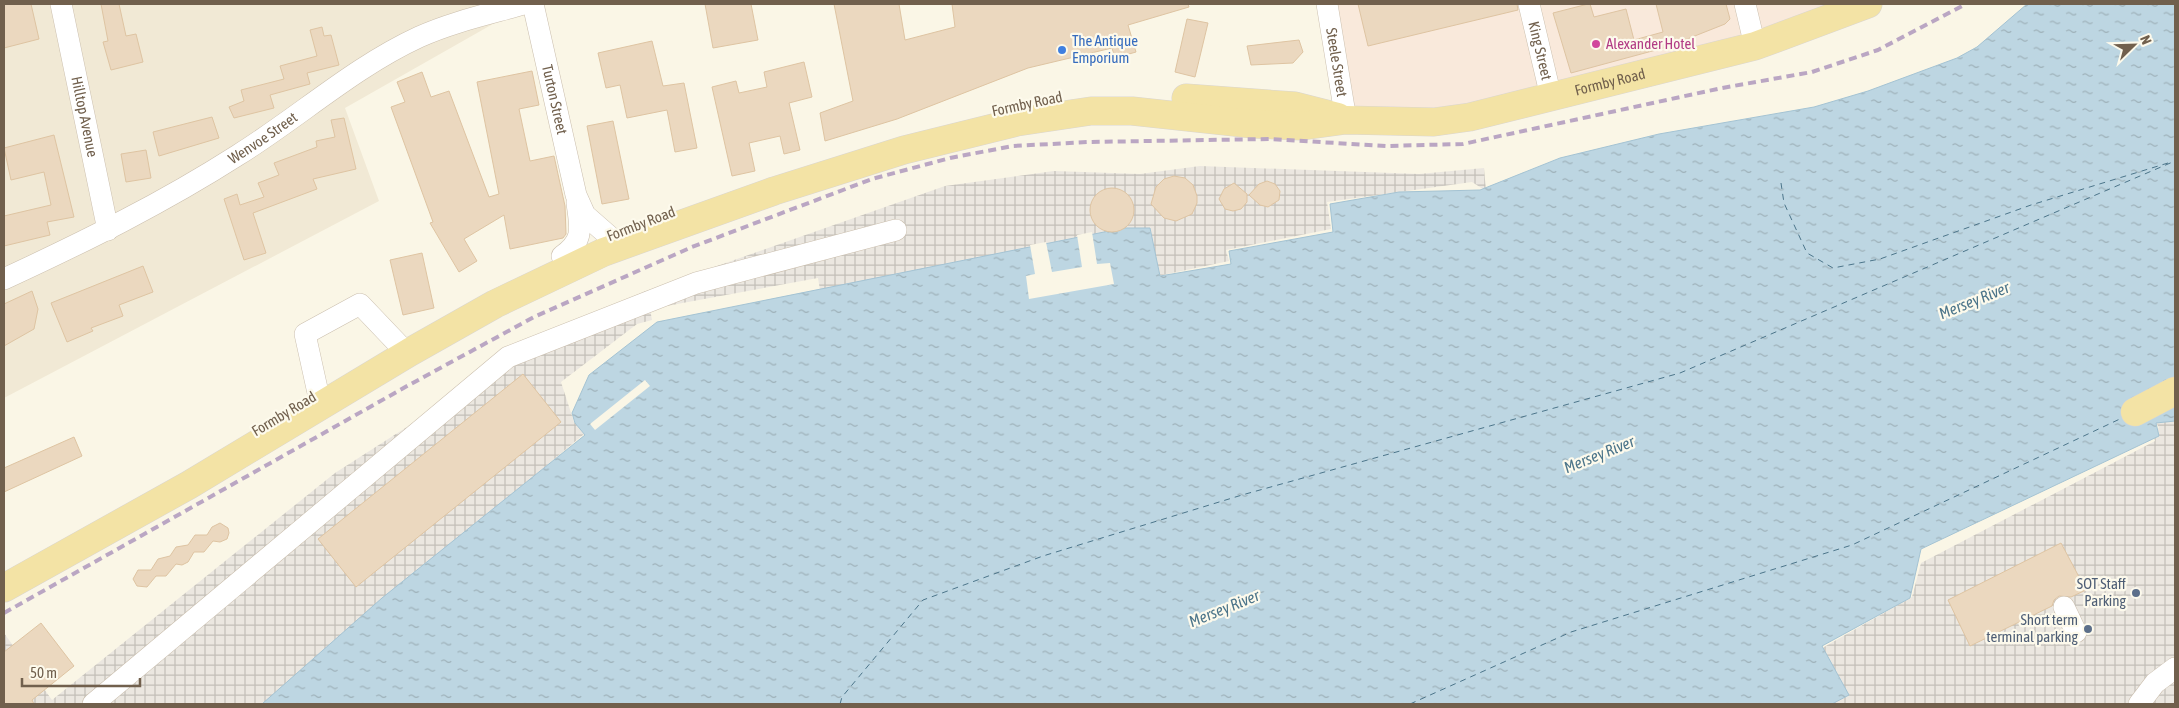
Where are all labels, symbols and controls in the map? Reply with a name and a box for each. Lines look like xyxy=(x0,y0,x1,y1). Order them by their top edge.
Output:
street label: King Street xyxy=(1525,20,1556,82)
north arrow xyxy=(2109,20,2159,70)
street label: Steele Street xyxy=(1323,26,1351,98)
place label: The Antique Emporium xyxy=(1072,32,1138,66)
text: N xyxy=(2137,33,2155,47)
place label: Alexander Hotel xyxy=(1606,35,1695,52)
marker: Alexander Hotel xyxy=(1590,38,1602,50)
marker: The Antique Emporium xyxy=(1056,44,1068,56)
street label: Turton Street xyxy=(539,63,571,136)
street label: Formby Road xyxy=(1573,65,1647,99)
street label: Hilltop Avenue xyxy=(68,75,102,159)
street label: Formby Road xyxy=(990,88,1064,119)
street label: Wenvoe Street xyxy=(225,108,300,167)
street label: Formby Road xyxy=(604,203,677,244)
water label: Mersey River xyxy=(1936,277,2013,323)
street label: Formby Road xyxy=(249,388,319,439)
water label: Mersey River xyxy=(1561,431,1638,477)
place label: SOT Staff Parking xyxy=(2077,575,2127,609)
water label: Mersey River xyxy=(1186,585,1263,631)
marker: SOT Staff Parking xyxy=(2130,587,2142,599)
place label: Short term terminal parking xyxy=(1986,611,2079,645)
marker: Short term terminal parking xyxy=(2082,623,2094,635)
scale bar xyxy=(22,656,140,688)
text: 50 m xyxy=(30,664,57,681)

